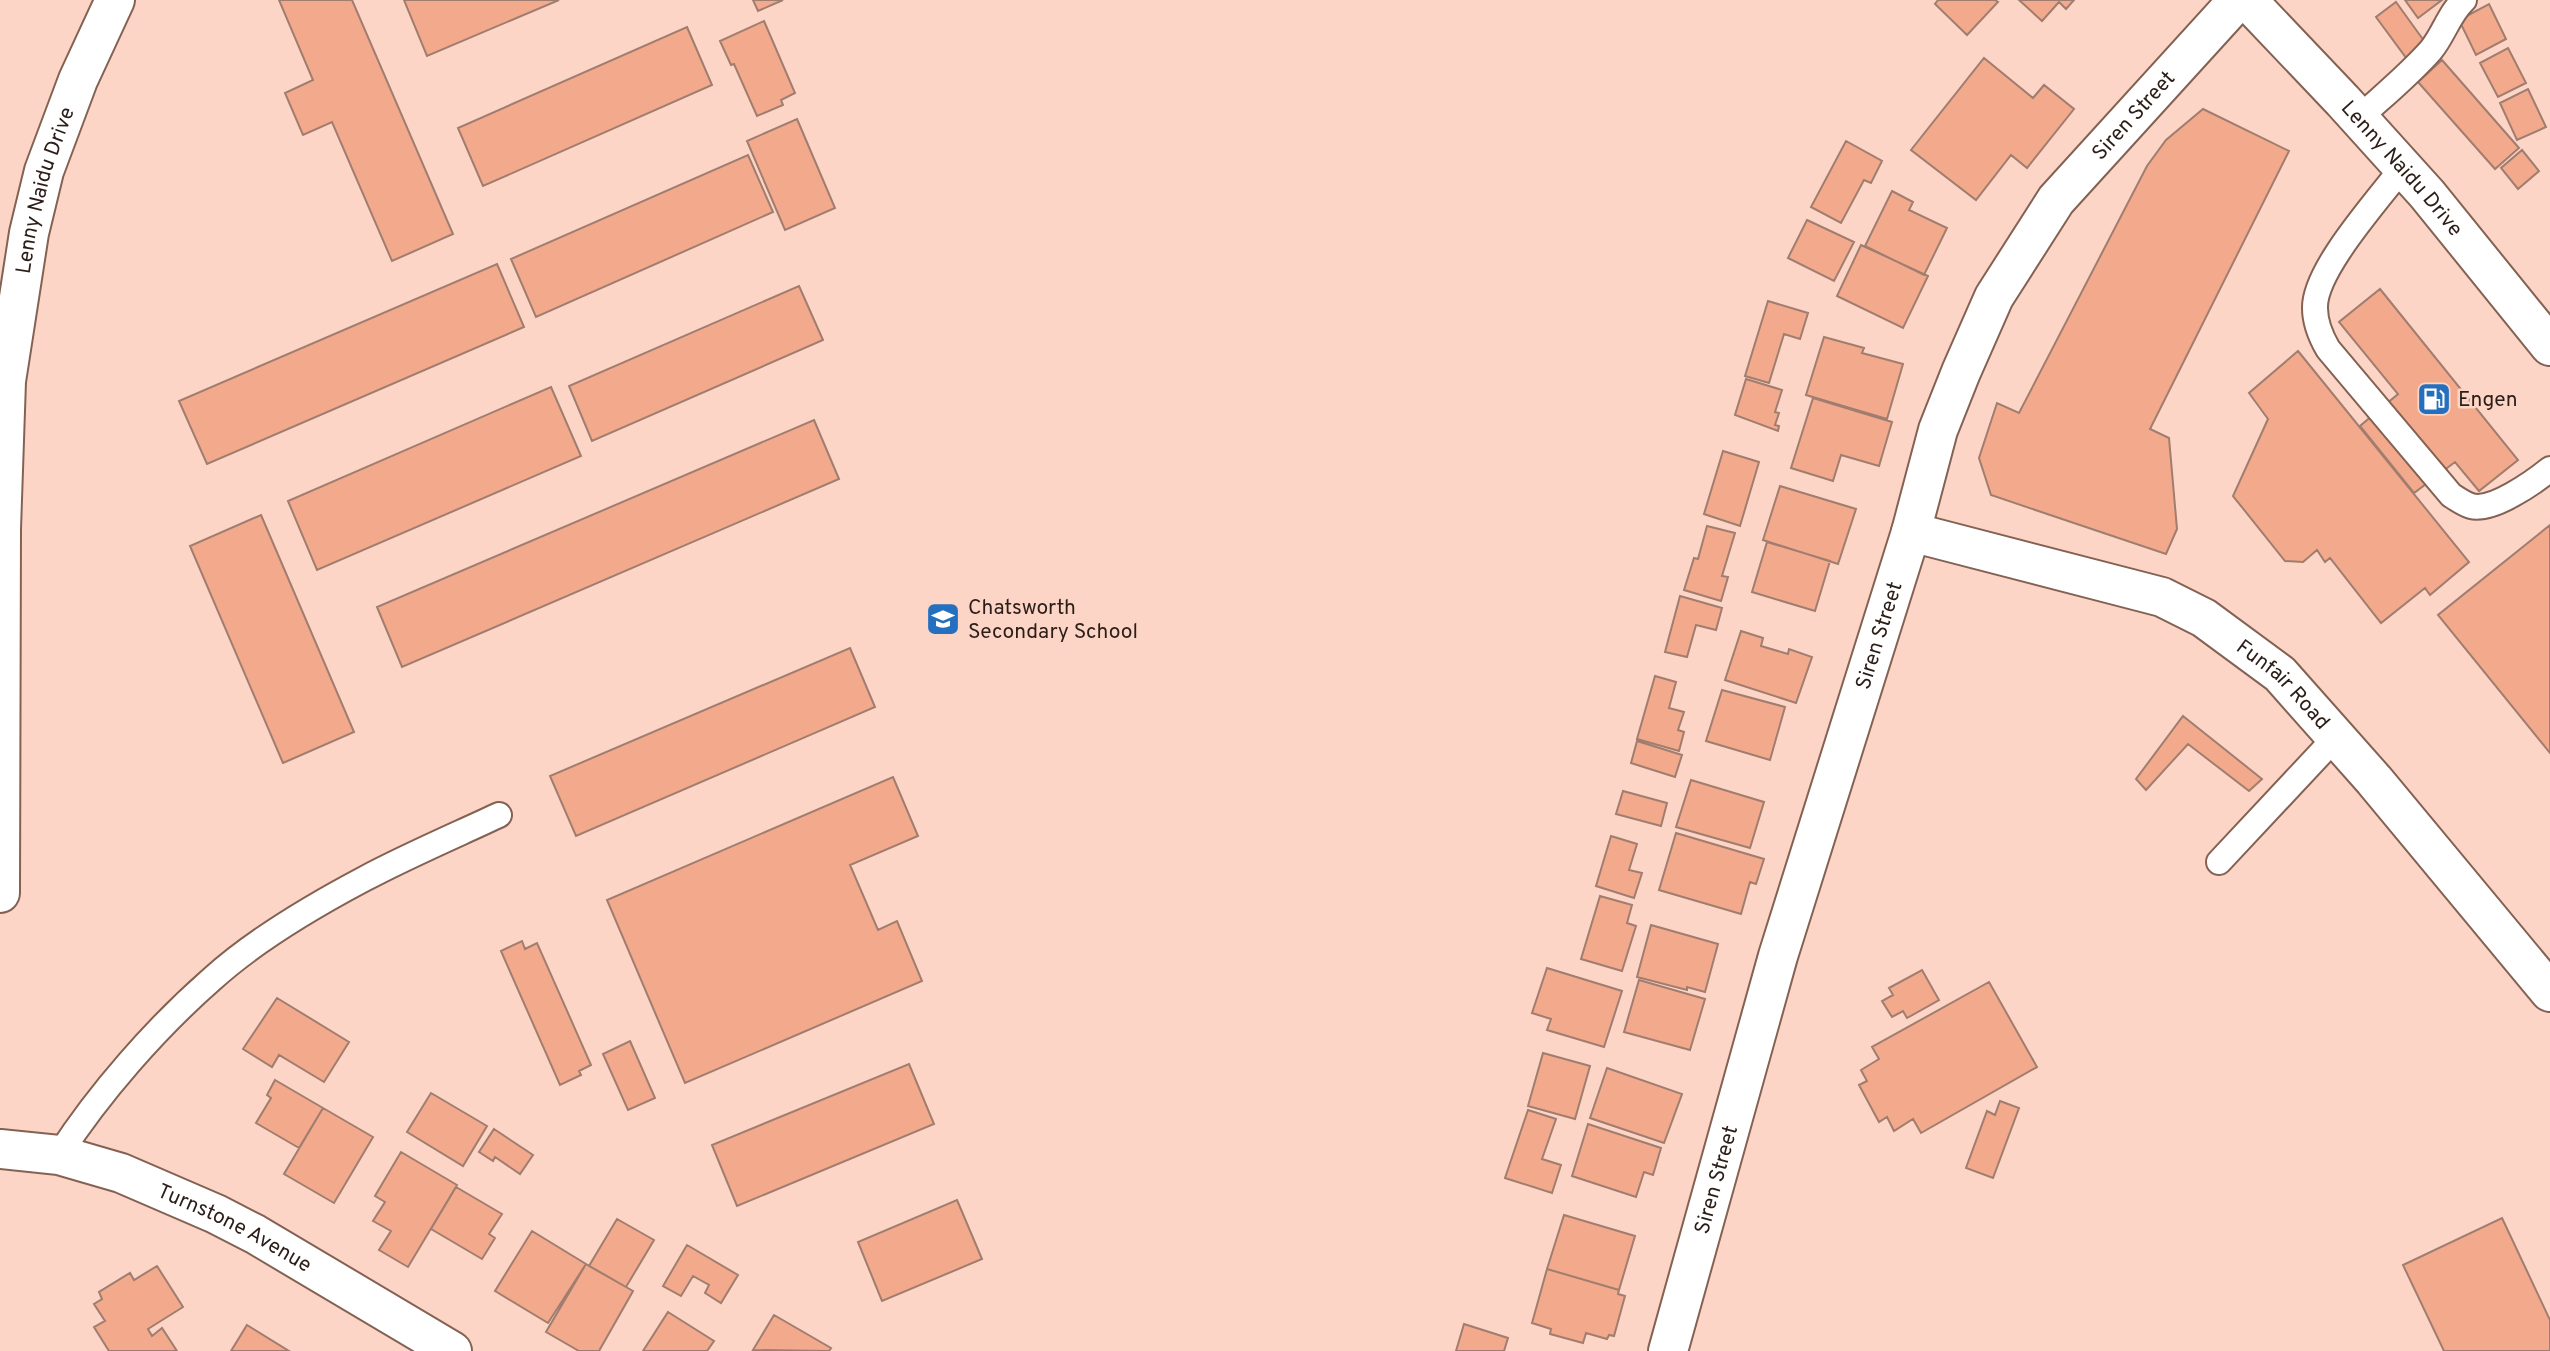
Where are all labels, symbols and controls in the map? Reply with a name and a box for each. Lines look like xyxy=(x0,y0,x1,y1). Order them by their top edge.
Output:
street label: Siren Street xyxy=(2087,66,2182,167)
street label: Lenny Naidu Drive xyxy=(2334,96,2468,243)
street label: Lenny Naidu Drive xyxy=(11,104,82,276)
fuel station icon: Engen xyxy=(2415,380,2453,418)
place label: Engen xyxy=(2458,387,2518,414)
street label: Siren Street xyxy=(1850,579,1910,693)
place label: Chatsworth Secondary School xyxy=(968,595,1138,646)
school or university icon: Chatsworth Secondary School xyxy=(924,600,962,638)
street label: Funfair Road xyxy=(2230,634,2335,736)
street label: Siren Street xyxy=(1689,1122,1745,1237)
street label: Turnstone Avenue xyxy=(153,1178,316,1280)

